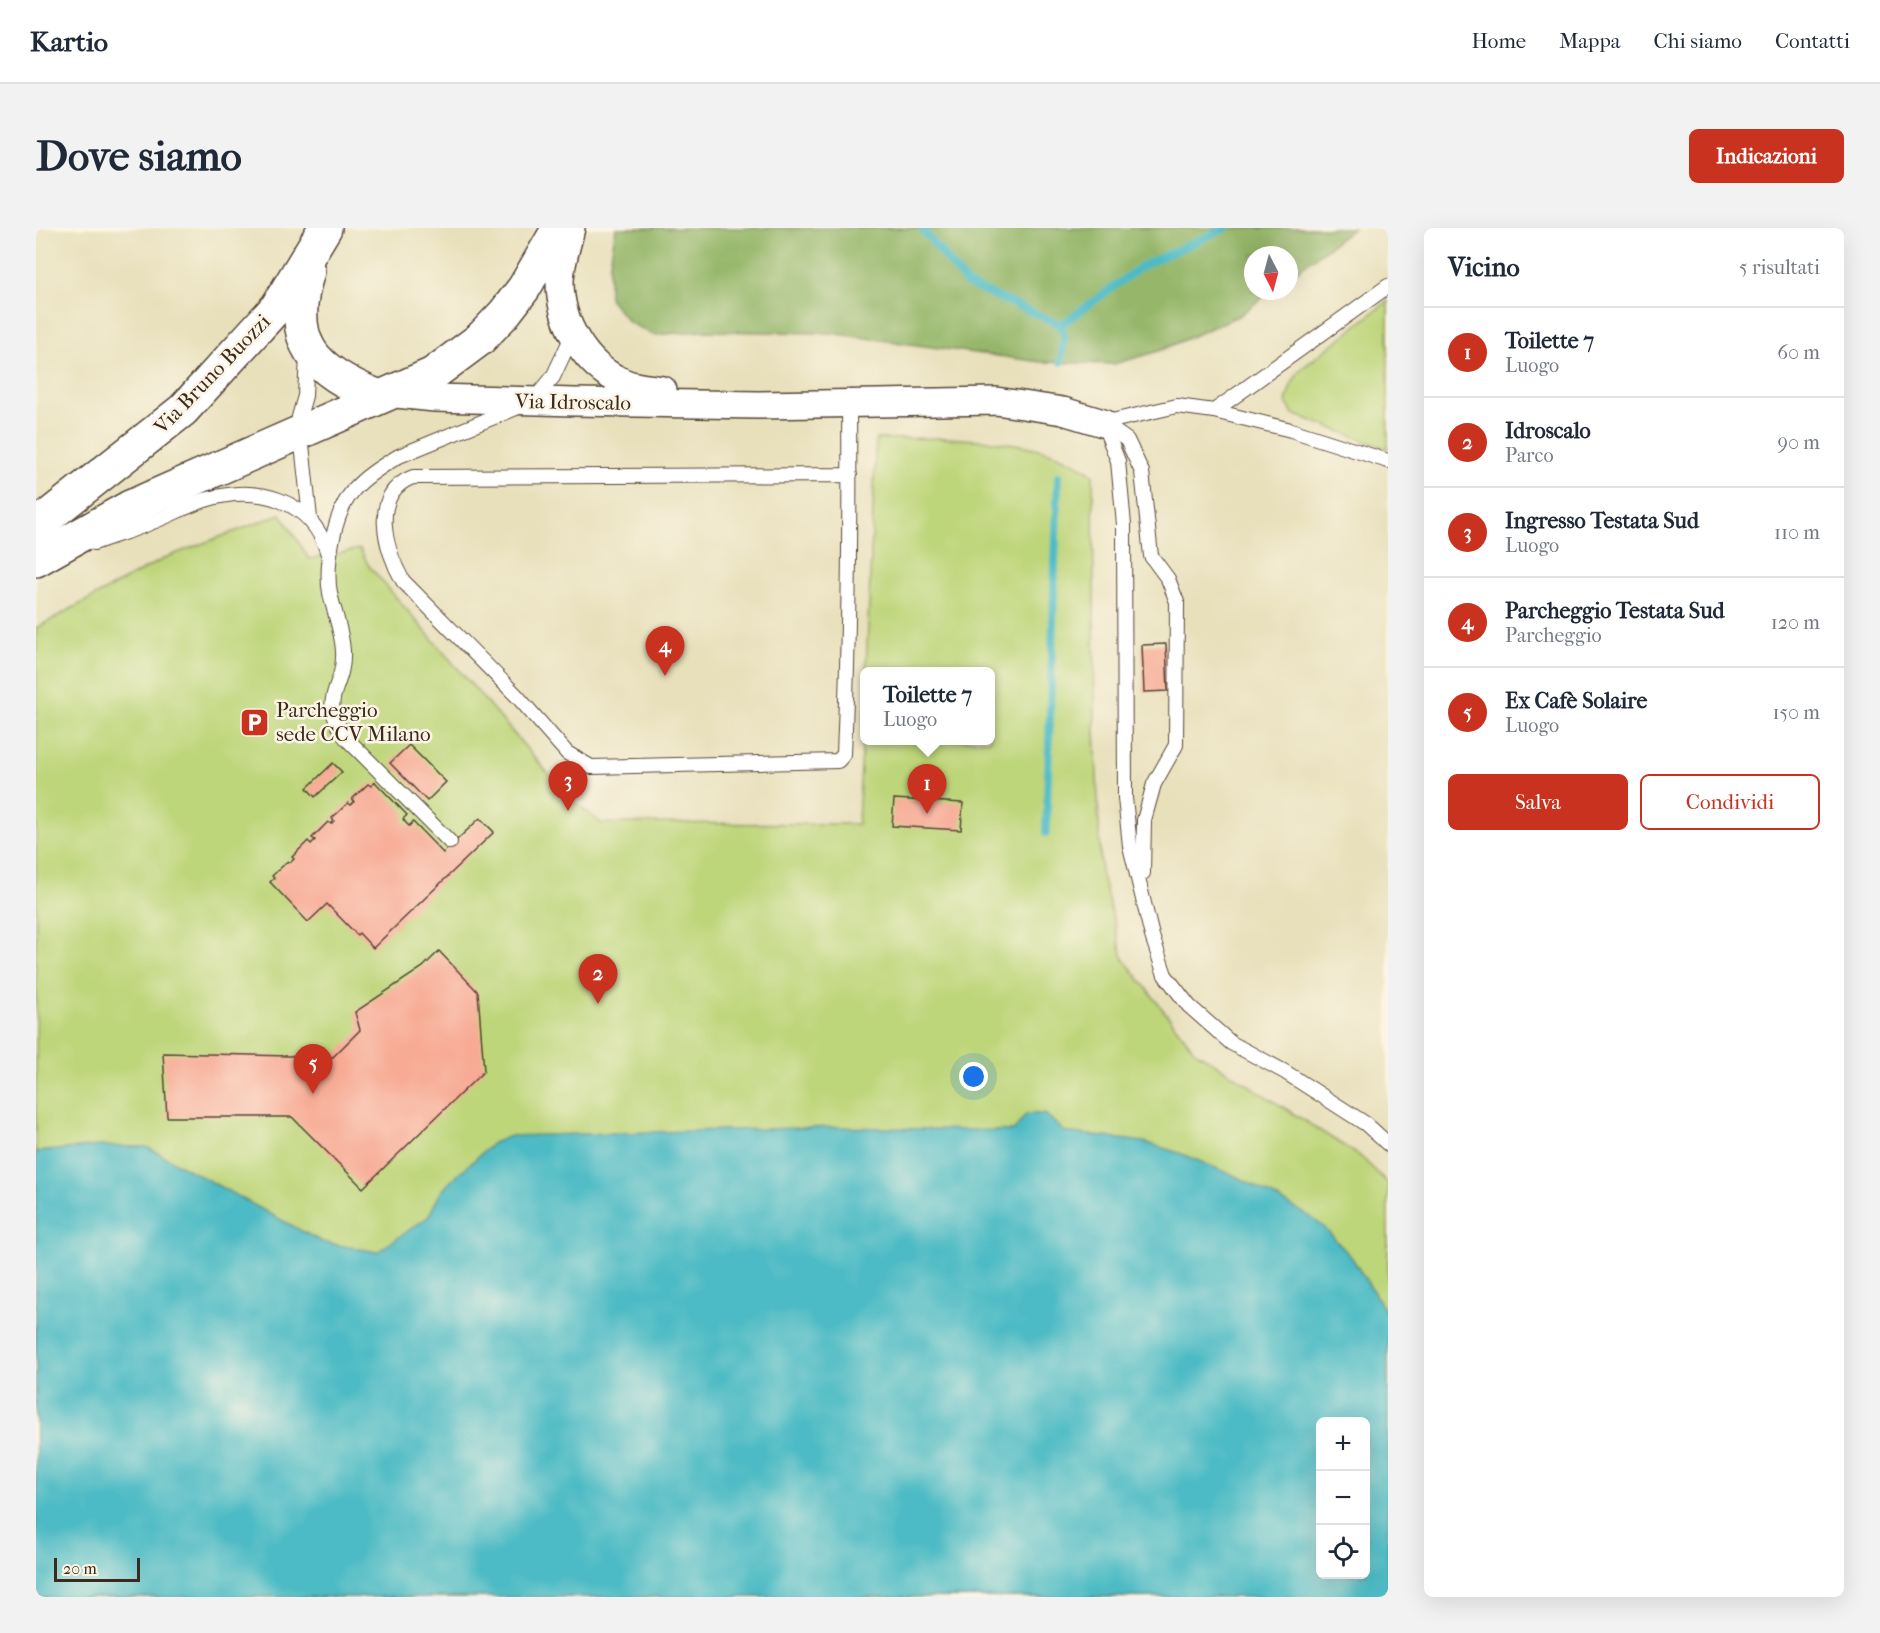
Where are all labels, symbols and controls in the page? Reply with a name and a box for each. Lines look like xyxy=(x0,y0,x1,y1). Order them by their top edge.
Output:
text: Kartio xyxy=(30,25,108,58)
text: Home xyxy=(1472,29,1526,53)
text: Mappa xyxy=(1559,29,1621,53)
text: Chi siamo xyxy=(1654,29,1742,53)
text: Contatti xyxy=(1775,29,1850,53)
button: Indicazioni xyxy=(1689,129,1844,183)
text: Dove siamo xyxy=(36,132,242,181)
north arrow xyxy=(1244,246,1298,300)
text: Vicino xyxy=(1448,252,1520,283)
text: 5 risultati xyxy=(1739,256,1820,279)
street label: Via Bruno Buozzi xyxy=(148,309,275,439)
text: Toilette 7 xyxy=(1505,328,1594,354)
text: 1 xyxy=(1464,341,1471,364)
text: 60 m xyxy=(1777,341,1820,364)
text: Luogo xyxy=(1505,354,1559,377)
street label: Via Idroscalo xyxy=(514,389,631,415)
text: Idroscalo xyxy=(1505,418,1591,444)
text: 2 xyxy=(1462,431,1473,454)
text: 90 m xyxy=(1778,431,1820,454)
text: Parco xyxy=(1505,444,1554,467)
text: Ingresso Testata Sud xyxy=(1505,508,1699,534)
text: 3 xyxy=(1463,521,1472,544)
text: 110 m xyxy=(1774,521,1820,544)
text: Luogo xyxy=(1505,534,1559,557)
text: Parcheggio Testata Sud xyxy=(1505,598,1724,624)
text: 4 xyxy=(1462,611,1473,634)
text: 120 m xyxy=(1771,611,1820,634)
text: Parcheggio xyxy=(1505,624,1602,647)
pin: 4 xyxy=(646,626,684,676)
popup xyxy=(860,667,995,745)
text: Toilette 7 xyxy=(883,682,972,708)
text: Ex Cafè Solaire xyxy=(1505,688,1647,714)
place label: Parcheggio sede CCV Milano xyxy=(276,698,431,746)
text: 5 xyxy=(1463,701,1472,724)
text: 150 m xyxy=(1772,701,1820,724)
parking icon: Parcheggio sede CCV Milano xyxy=(239,706,271,738)
text: Luogo xyxy=(883,708,937,731)
text: Luogo xyxy=(1505,714,1559,737)
pin: 3 xyxy=(548,762,588,811)
pin: 1 xyxy=(908,764,946,814)
button: Salva xyxy=(1448,774,1628,830)
button: Condividi xyxy=(1640,774,1820,830)
pin: 2 xyxy=(578,954,618,1004)
pin: 5 xyxy=(294,1044,332,1094)
your location xyxy=(959,1062,988,1091)
map controls xyxy=(1316,1417,1370,1579)
button: + xyxy=(1316,1417,1370,1471)
button: − xyxy=(1316,1471,1370,1525)
button: locate xyxy=(1316,1525,1370,1579)
scale bar xyxy=(54,1555,140,1582)
text: 20 m xyxy=(63,1559,97,1578)

